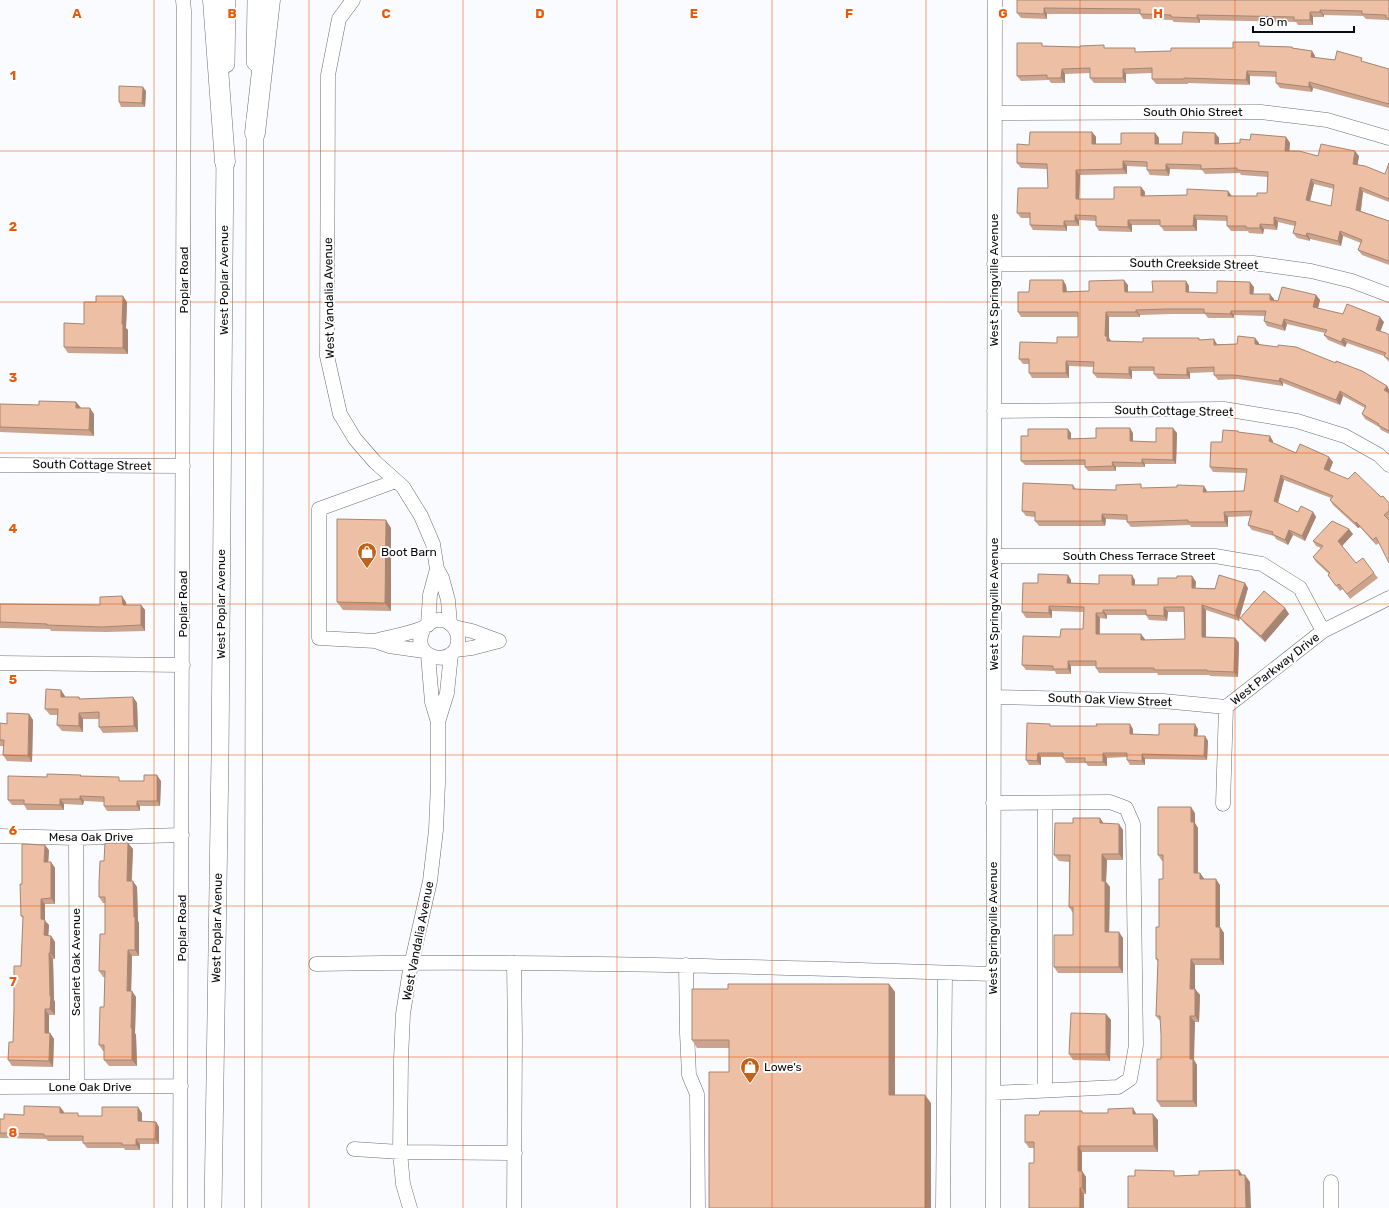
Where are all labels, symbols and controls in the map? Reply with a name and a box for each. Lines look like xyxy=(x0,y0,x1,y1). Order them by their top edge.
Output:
text: A xyxy=(72,6,82,21)
text: B xyxy=(227,6,237,21)
text: C xyxy=(381,6,391,21)
text: D xyxy=(535,6,545,21)
text: E xyxy=(690,6,698,21)
text: F xyxy=(845,6,853,21)
text: G xyxy=(998,6,1008,21)
text: H xyxy=(1153,6,1163,21)
scale bar xyxy=(1253,8,1354,34)
text: 50 m xyxy=(1259,15,1287,29)
text: 1 xyxy=(10,68,16,83)
street label: South Ohio Street xyxy=(1143,105,1243,119)
street label: West Springville Avenue xyxy=(987,213,1001,347)
text: 2 xyxy=(9,219,17,234)
street label: West Poplar Avenue xyxy=(217,225,231,335)
street label: West Vandalia Avenue xyxy=(321,237,337,359)
street label: Poplar Road xyxy=(177,247,191,313)
street label: South Creekside Street xyxy=(1129,256,1259,272)
text: 3 xyxy=(9,370,18,385)
street label: South Cottage Street xyxy=(1114,403,1234,419)
street label: South Cottage Street xyxy=(32,457,152,473)
text: 4 xyxy=(9,521,18,536)
street label: West Springville Avenue xyxy=(987,537,1001,671)
shop icon: Boot Barn xyxy=(356,541,378,569)
place label: Boot Barn xyxy=(381,545,437,559)
street label: West Poplar Avenue xyxy=(214,549,228,659)
street label: South Chess Terrace Street xyxy=(1063,549,1216,563)
street label: Poplar Road xyxy=(176,571,190,637)
street label: West Parkway Drive xyxy=(1228,630,1322,708)
text: 5 xyxy=(9,672,17,687)
street label: South Oak View Street xyxy=(1048,691,1173,709)
text: 6 xyxy=(9,823,18,838)
street label: Mesa Oak Drive xyxy=(49,830,134,844)
street label: West Springville Avenue xyxy=(986,861,1000,995)
street label: West Poplar Avenue xyxy=(209,873,225,983)
street label: West Vandalia Avenue xyxy=(400,880,437,1002)
street label: Poplar Road xyxy=(175,895,189,961)
street label: Scarlet Oak Avenue xyxy=(69,908,83,1016)
text: 7 xyxy=(9,974,17,989)
shop icon: Lowe's xyxy=(739,1056,761,1084)
place label: Lowe's xyxy=(764,1060,802,1074)
street label: Lone Oak Drive xyxy=(48,1080,132,1094)
text: 8 xyxy=(9,1125,18,1140)

